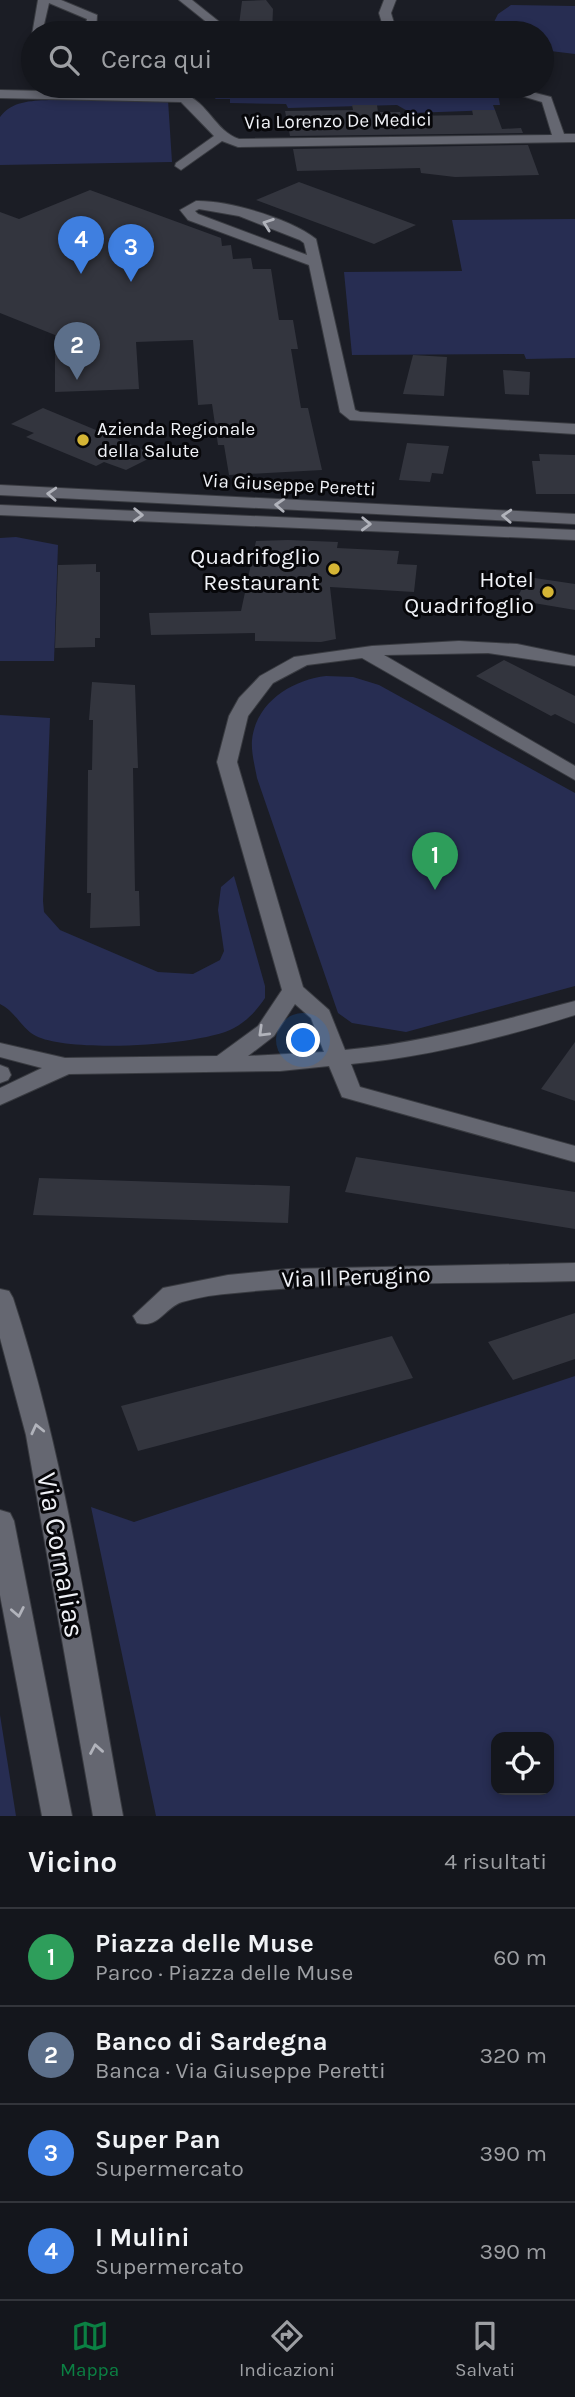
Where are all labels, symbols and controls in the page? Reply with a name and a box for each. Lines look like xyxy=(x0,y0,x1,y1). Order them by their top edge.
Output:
search box xyxy=(21,21,554,98)
icon: search xyxy=(45,41,83,79)
text: Cerca qui xyxy=(101,44,212,75)
street label: Via Lorenzo De Medici xyxy=(244,108,432,134)
pin: 4 xyxy=(58,216,104,274)
one-way arrow xyxy=(262,218,274,232)
pin: 3 xyxy=(108,224,154,282)
pin: 2 xyxy=(54,322,100,380)
place label: Azienda Regionale della Salute xyxy=(97,418,255,462)
marker: Azienda Regionale della Salute xyxy=(75,432,91,448)
street label: Via Giuseppe Peretti xyxy=(202,469,376,501)
one-way arrow xyxy=(47,486,58,501)
one-way arrow xyxy=(274,498,285,513)
one-way arrow xyxy=(133,507,144,522)
one-way arrow xyxy=(501,509,512,524)
one-way arrow xyxy=(360,517,371,532)
place label: Quadrifoglio Restaurant xyxy=(190,543,320,596)
marker: Quadrifoglio Restaurant xyxy=(326,561,342,577)
place label: Hotel Quadrifoglio xyxy=(404,566,534,619)
marker: Hotel Quadrifoglio xyxy=(540,584,556,600)
pin: 1 xyxy=(412,832,458,890)
one-way arrow xyxy=(258,1023,271,1036)
your location xyxy=(286,1023,320,1057)
street label: Via Il Perugino xyxy=(281,1261,431,1293)
one-way arrow xyxy=(31,1423,45,1435)
street label: Via Cornalias xyxy=(30,1470,92,1640)
one-way arrow xyxy=(9,1606,24,1618)
map controls xyxy=(491,1732,554,1795)
button: locate xyxy=(491,1732,554,1795)
one-way arrow xyxy=(89,1743,104,1755)
text: Vicino xyxy=(28,1844,117,1880)
text: 4 risultati xyxy=(444,1848,547,1875)
text: Piazza delle Muse xyxy=(95,1928,314,1959)
text: 1 xyxy=(47,1944,55,1971)
text: 60 m xyxy=(493,1944,547,1971)
text: Parco · Piazza delle Muse xyxy=(95,1959,353,1986)
text: Banco di Sardegna xyxy=(95,2026,328,2057)
text: 2 xyxy=(44,2042,58,2069)
text: 320 m xyxy=(479,2042,547,2069)
text: Banca · Via Giuseppe Peretti xyxy=(95,2057,386,2084)
text: Super Pan xyxy=(95,2124,221,2155)
text: 3 xyxy=(44,2140,58,2167)
text: 390 m xyxy=(479,2140,547,2167)
text: Supermercato xyxy=(95,2155,244,2182)
text: I Mulini xyxy=(95,2222,190,2253)
text: 4 xyxy=(44,2238,58,2265)
text: 390 m xyxy=(479,2238,547,2265)
text: Supermercato xyxy=(95,2253,244,2280)
tab: Mappa xyxy=(60,2317,119,2381)
tab: Indicazioni xyxy=(239,2317,335,2381)
tab: Salvati xyxy=(455,2317,515,2381)

